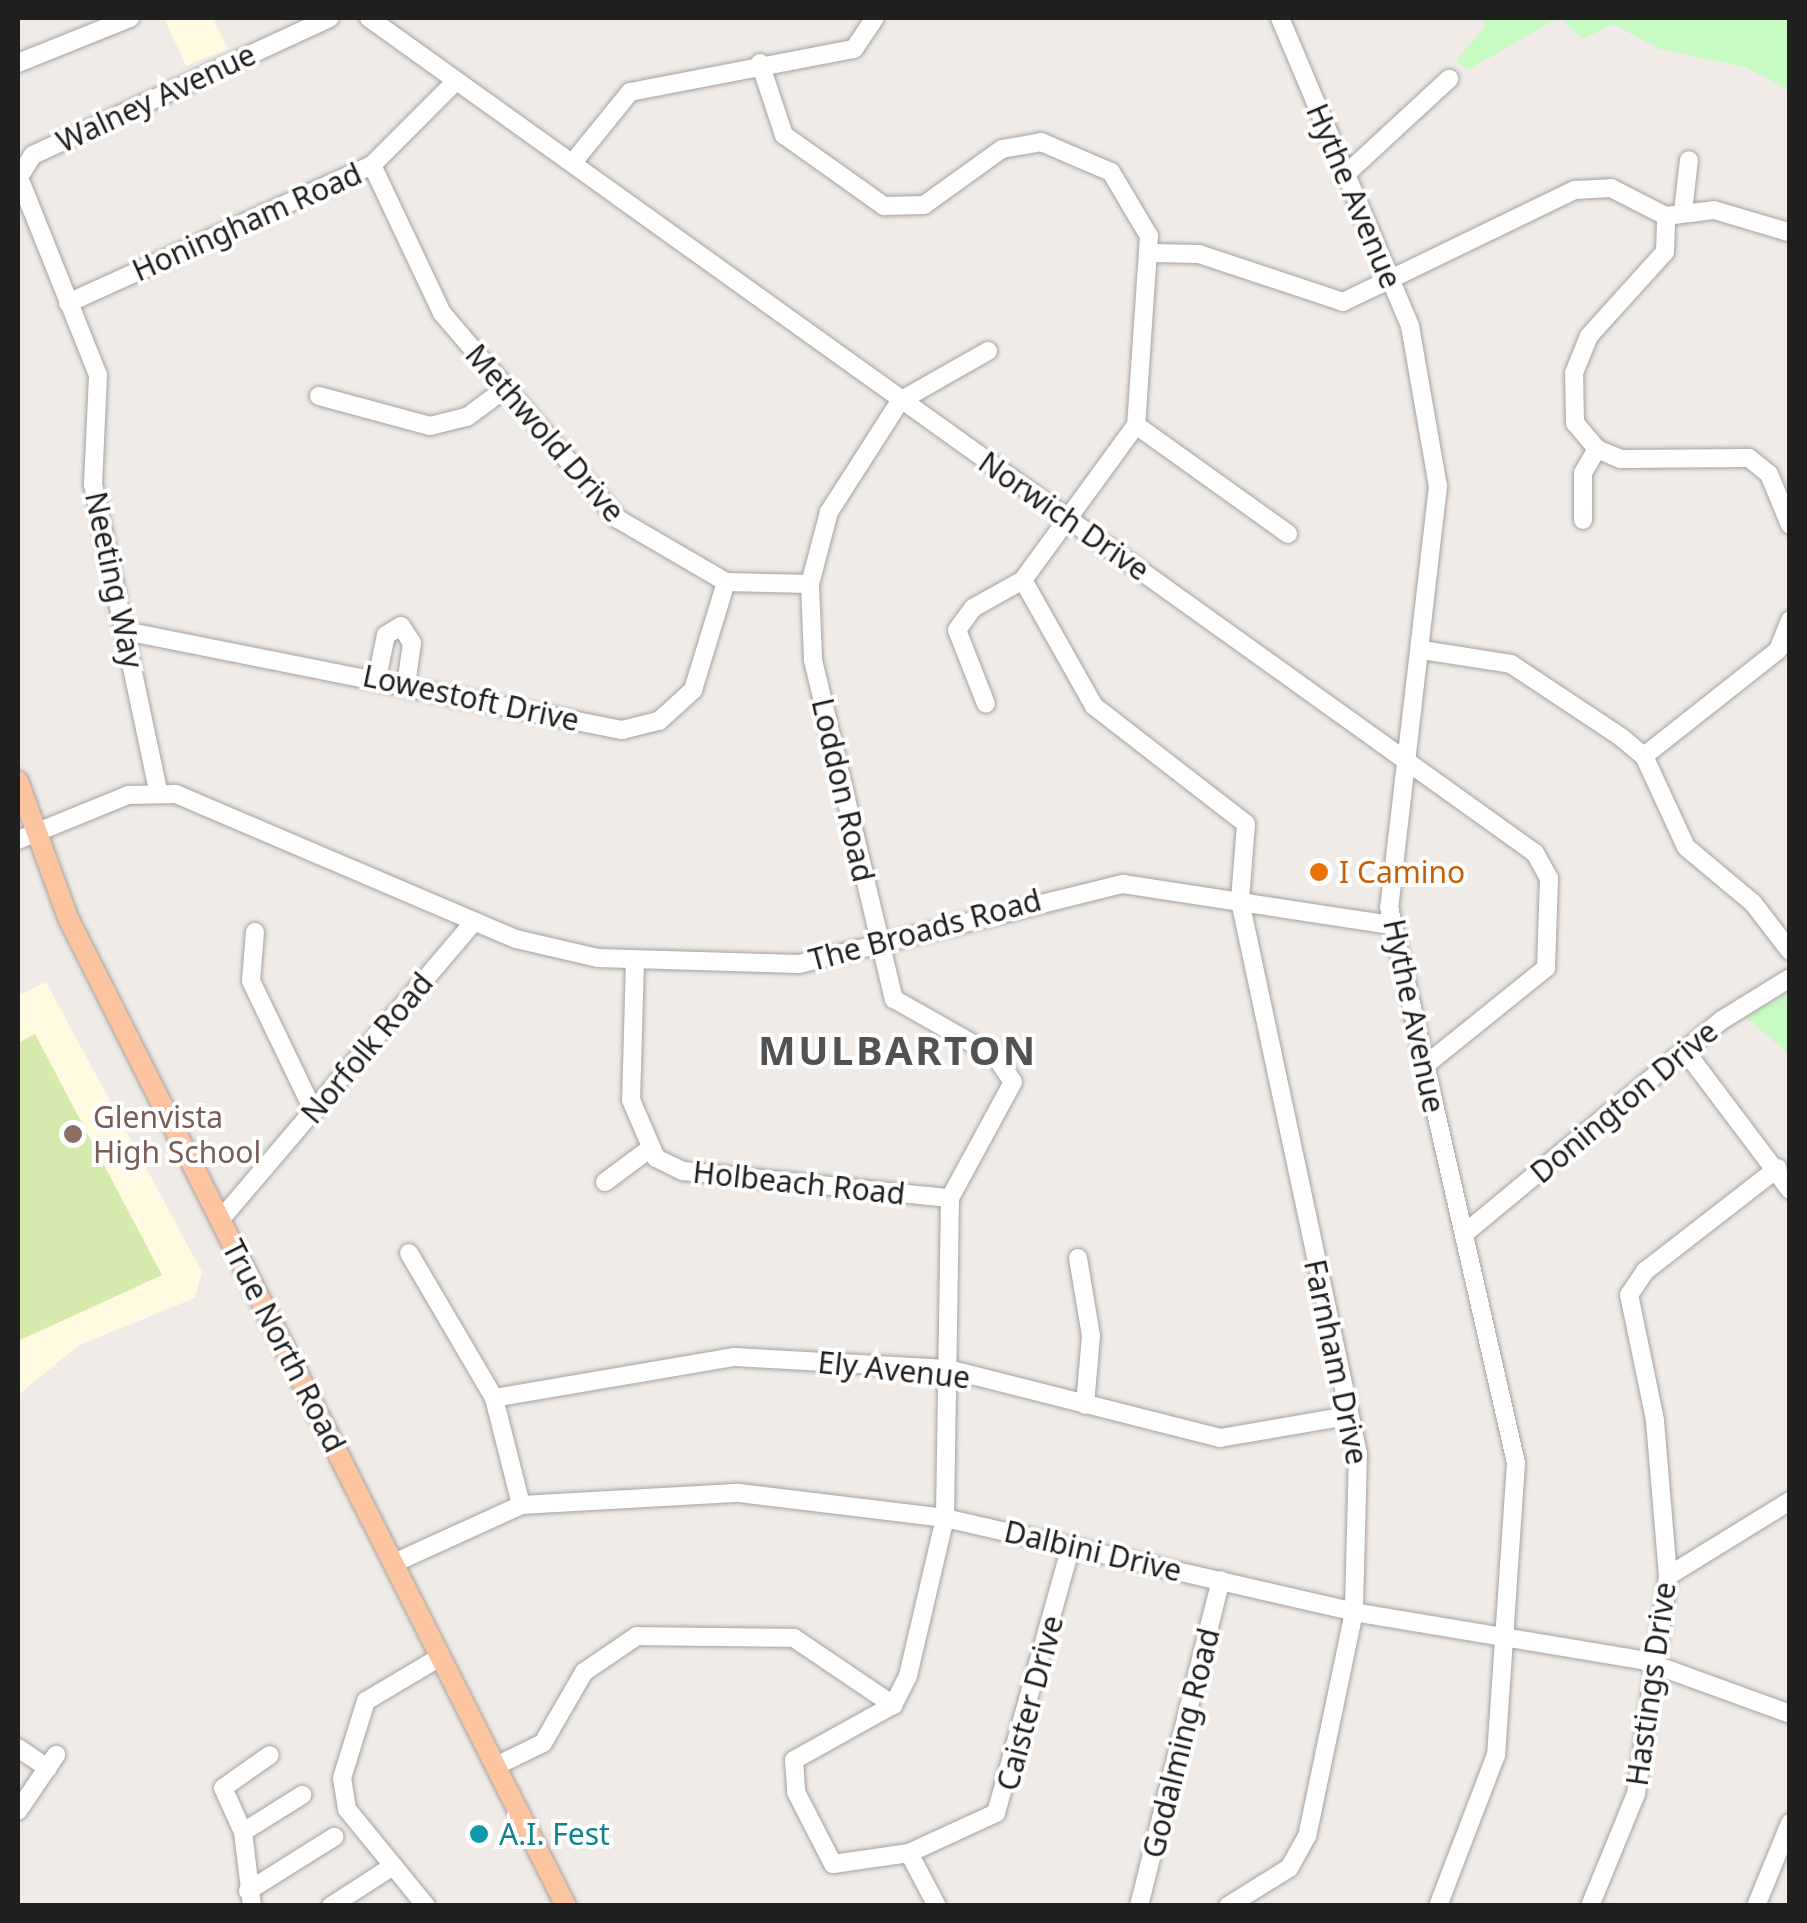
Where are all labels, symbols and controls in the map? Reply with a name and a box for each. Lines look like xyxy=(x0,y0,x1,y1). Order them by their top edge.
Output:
street label: Walney Avenue xyxy=(51,36,261,160)
street label: Hythe Avenue xyxy=(1299,98,1409,294)
street label: Honingham Road xyxy=(127,155,367,289)
street label: Methwold Drive xyxy=(458,337,632,529)
street label: Norwich Drive xyxy=(972,444,1156,588)
street label: Neeting Way xyxy=(78,489,150,671)
street label: Lowestoft Drive xyxy=(360,657,582,739)
street label: Loddon Road xyxy=(804,695,882,885)
place label: I Camino xyxy=(1339,854,1465,890)
marker: I Camino xyxy=(1308,861,1330,883)
street label: The Broads Road xyxy=(805,882,1045,978)
street label: Hythe Avenue xyxy=(1376,916,1452,1116)
street label: Norfolk Road xyxy=(294,965,440,1131)
street label: Donington Drive xyxy=(1523,1013,1725,1191)
district label: MULBARTON xyxy=(758,1026,1038,1074)
place label: Glenvista High School xyxy=(93,1099,261,1170)
marker: Glenvista High School xyxy=(62,1123,84,1145)
street label: Holbeach Road xyxy=(691,1154,907,1212)
street label: True North Road xyxy=(215,1234,353,1458)
street label: Farnham Drive xyxy=(1297,1256,1375,1468)
street label: Ely Avenue xyxy=(816,1344,972,1396)
street label: Dalbini Drive xyxy=(1001,1513,1185,1589)
street label: Hastings Drive xyxy=(1619,1580,1683,1788)
street label: Caister Drive xyxy=(989,1611,1071,1795)
street label: Godalming Road xyxy=(1135,1624,1227,1862)
place label: A.I. Fest xyxy=(499,1816,610,1852)
marker: A.I. Fest xyxy=(468,1823,490,1845)

